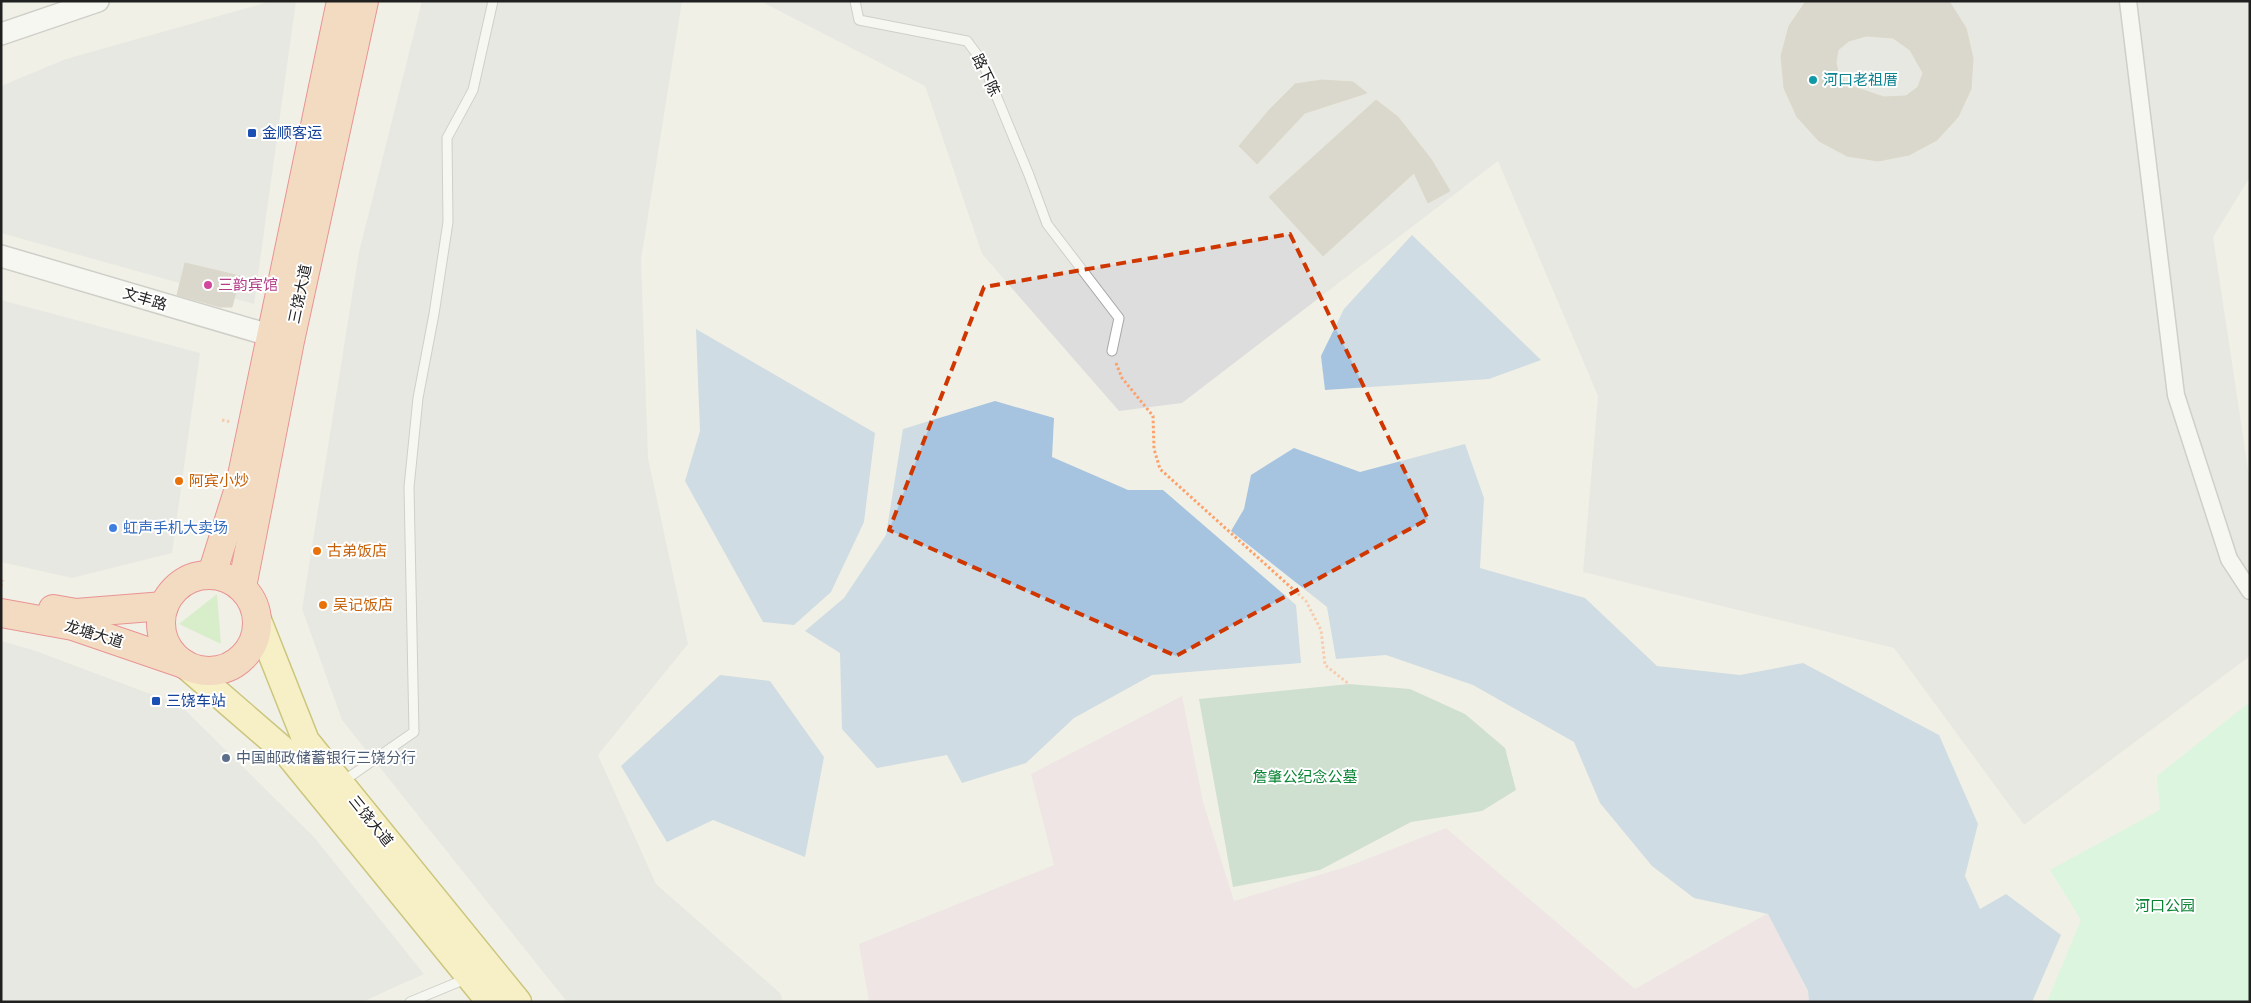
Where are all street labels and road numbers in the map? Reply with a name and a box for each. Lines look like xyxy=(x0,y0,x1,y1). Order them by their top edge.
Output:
street label: 路下陈 xyxy=(968,51,1004,99)
street label: 三饶大道 xyxy=(285,263,315,325)
street label: 文丰路 xyxy=(121,284,169,314)
street label: 龙塘大道 xyxy=(63,617,125,651)
street label: 三饶大道 xyxy=(345,792,397,850)

